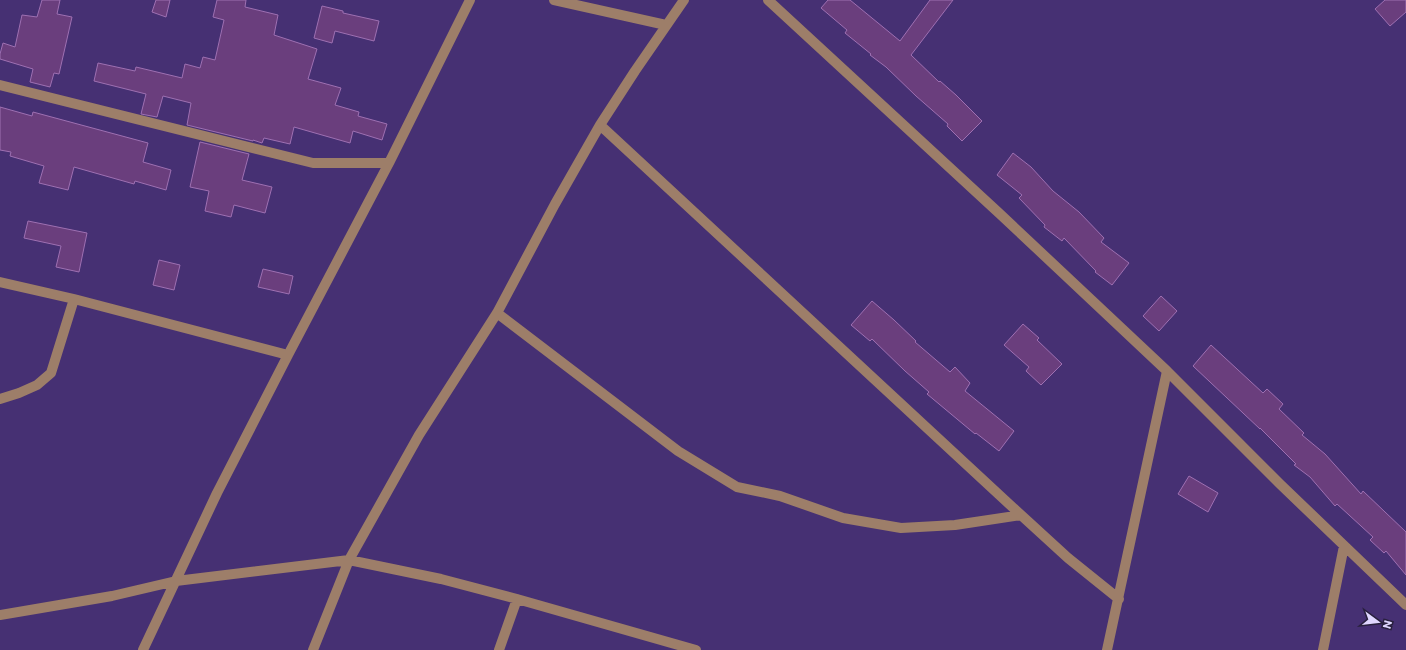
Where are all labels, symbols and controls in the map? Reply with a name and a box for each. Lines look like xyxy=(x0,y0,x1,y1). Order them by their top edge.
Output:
north arrow xyxy=(1358,602,1398,642)
text: N xyxy=(1381,619,1395,630)

